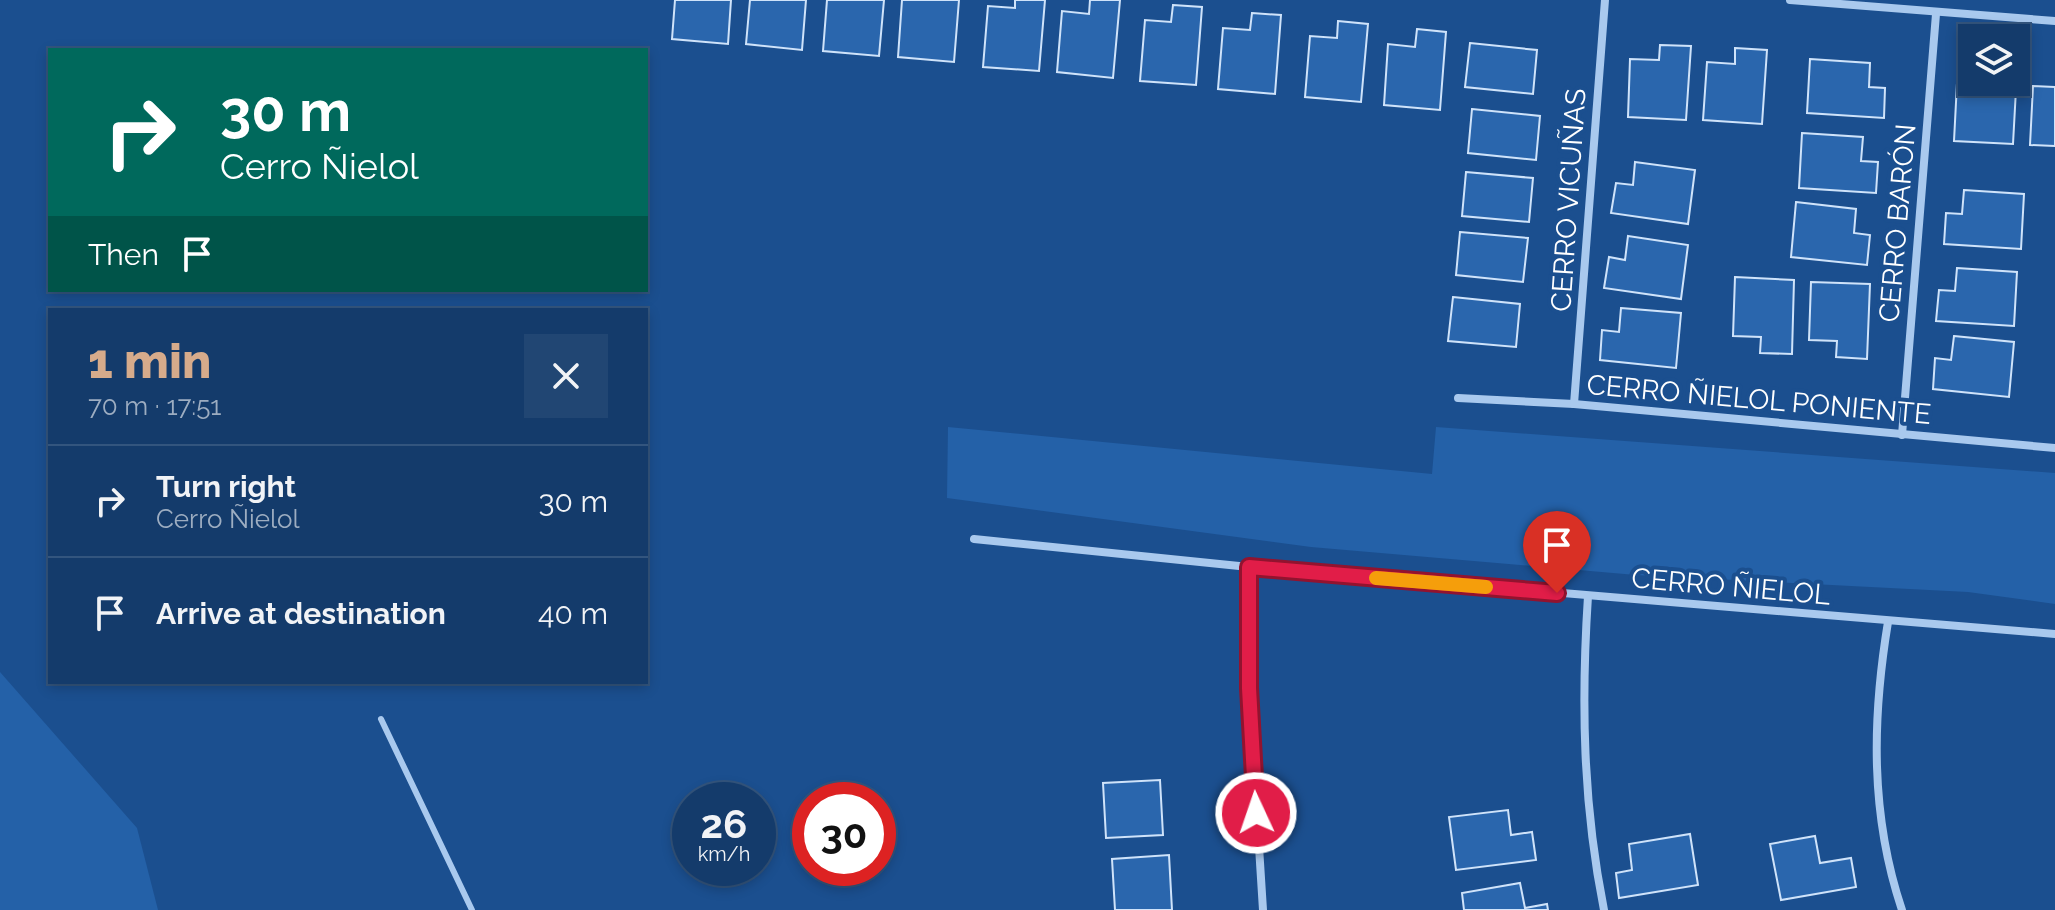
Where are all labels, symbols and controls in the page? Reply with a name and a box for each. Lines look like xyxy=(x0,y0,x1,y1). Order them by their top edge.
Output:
map controls xyxy=(1958,24,2030,96)
button: layers xyxy=(1958,24,2030,96)
text: 30 m xyxy=(220,78,351,144)
icon: right xyxy=(88,80,192,184)
street label: CERRO VICUÑAS xyxy=(1543,87,1593,313)
street label: CERRO BARÓN xyxy=(1872,122,1923,324)
text: Cerro Ñielol xyxy=(220,145,419,187)
icon: arrive xyxy=(175,232,219,276)
text: Then xyxy=(88,237,159,272)
text: 1 min xyxy=(88,333,211,389)
button: close xyxy=(524,334,608,418)
street label: CERRO ÑIELOL PONIENTE xyxy=(1585,367,1933,431)
text: 70 m · 17:51 xyxy=(88,391,222,421)
text: Turn right xyxy=(156,469,296,504)
icon: right xyxy=(88,479,132,523)
text: 30 m xyxy=(538,484,608,519)
text: Cerro Ñielol xyxy=(156,504,300,534)
pin xyxy=(1523,511,1591,593)
icon: arrive xyxy=(1535,523,1579,567)
street label: CERRO ÑIELOL xyxy=(1630,560,1832,612)
icon: arrive xyxy=(88,591,132,635)
text: Arrive at destination xyxy=(156,596,446,631)
text: 40 m xyxy=(538,596,608,631)
position arrow xyxy=(1214,771,1298,855)
speed limit sign: 30 xyxy=(792,782,896,886)
text: 26 xyxy=(701,800,747,847)
text: km/h xyxy=(698,842,750,866)

